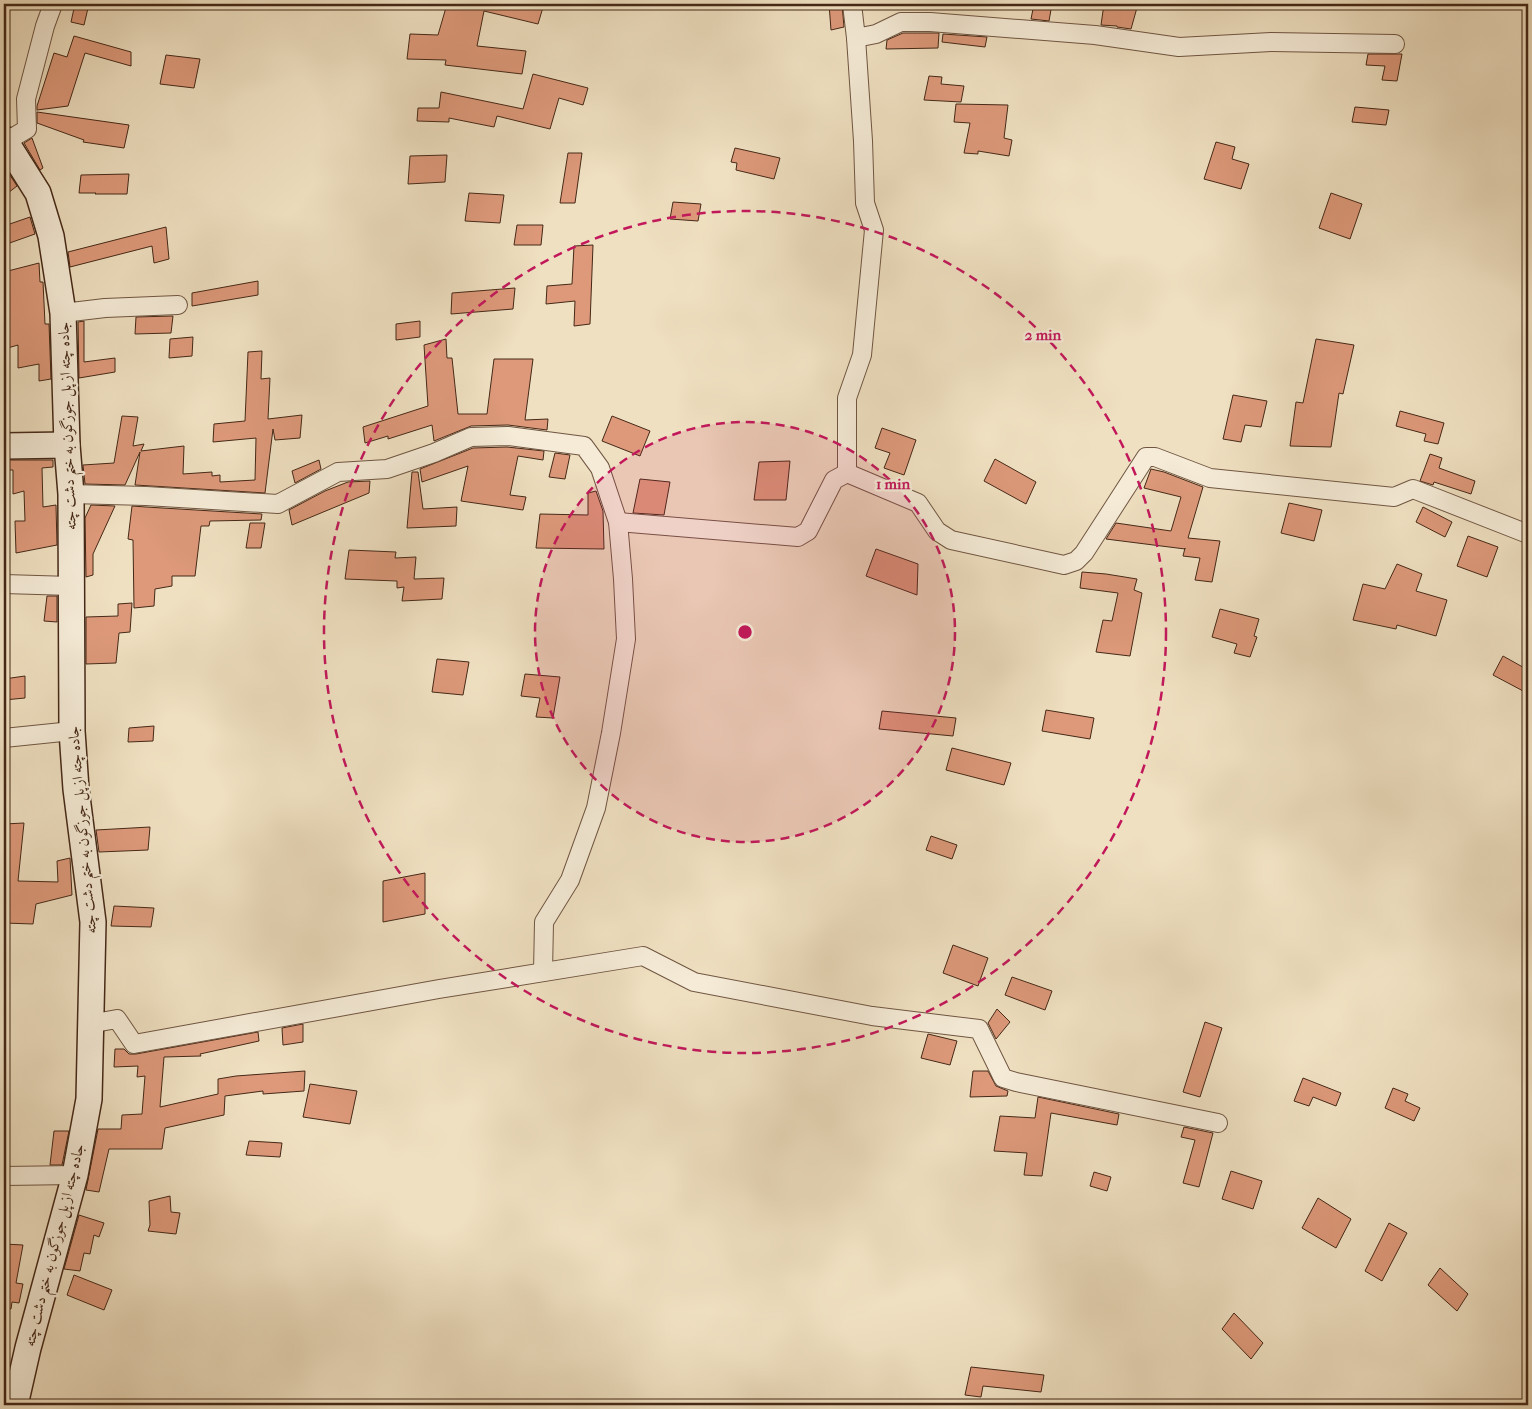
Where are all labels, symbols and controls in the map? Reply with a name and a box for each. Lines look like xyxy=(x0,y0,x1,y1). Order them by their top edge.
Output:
street label: جاده چته از پل جوزگون به ختم دشت چته xyxy=(54,321,86,530)
text: 2 min xyxy=(1025,326,1062,344)
text: 1 min xyxy=(876,475,910,493)
centre of rings xyxy=(736,623,754,641)
street label: جاده چته از پل جوزگون به ختم دشت چته xyxy=(64,725,106,935)
street label: جاده چته از پل جوزگون به ختم دشت چته xyxy=(20,1142,94,1350)

